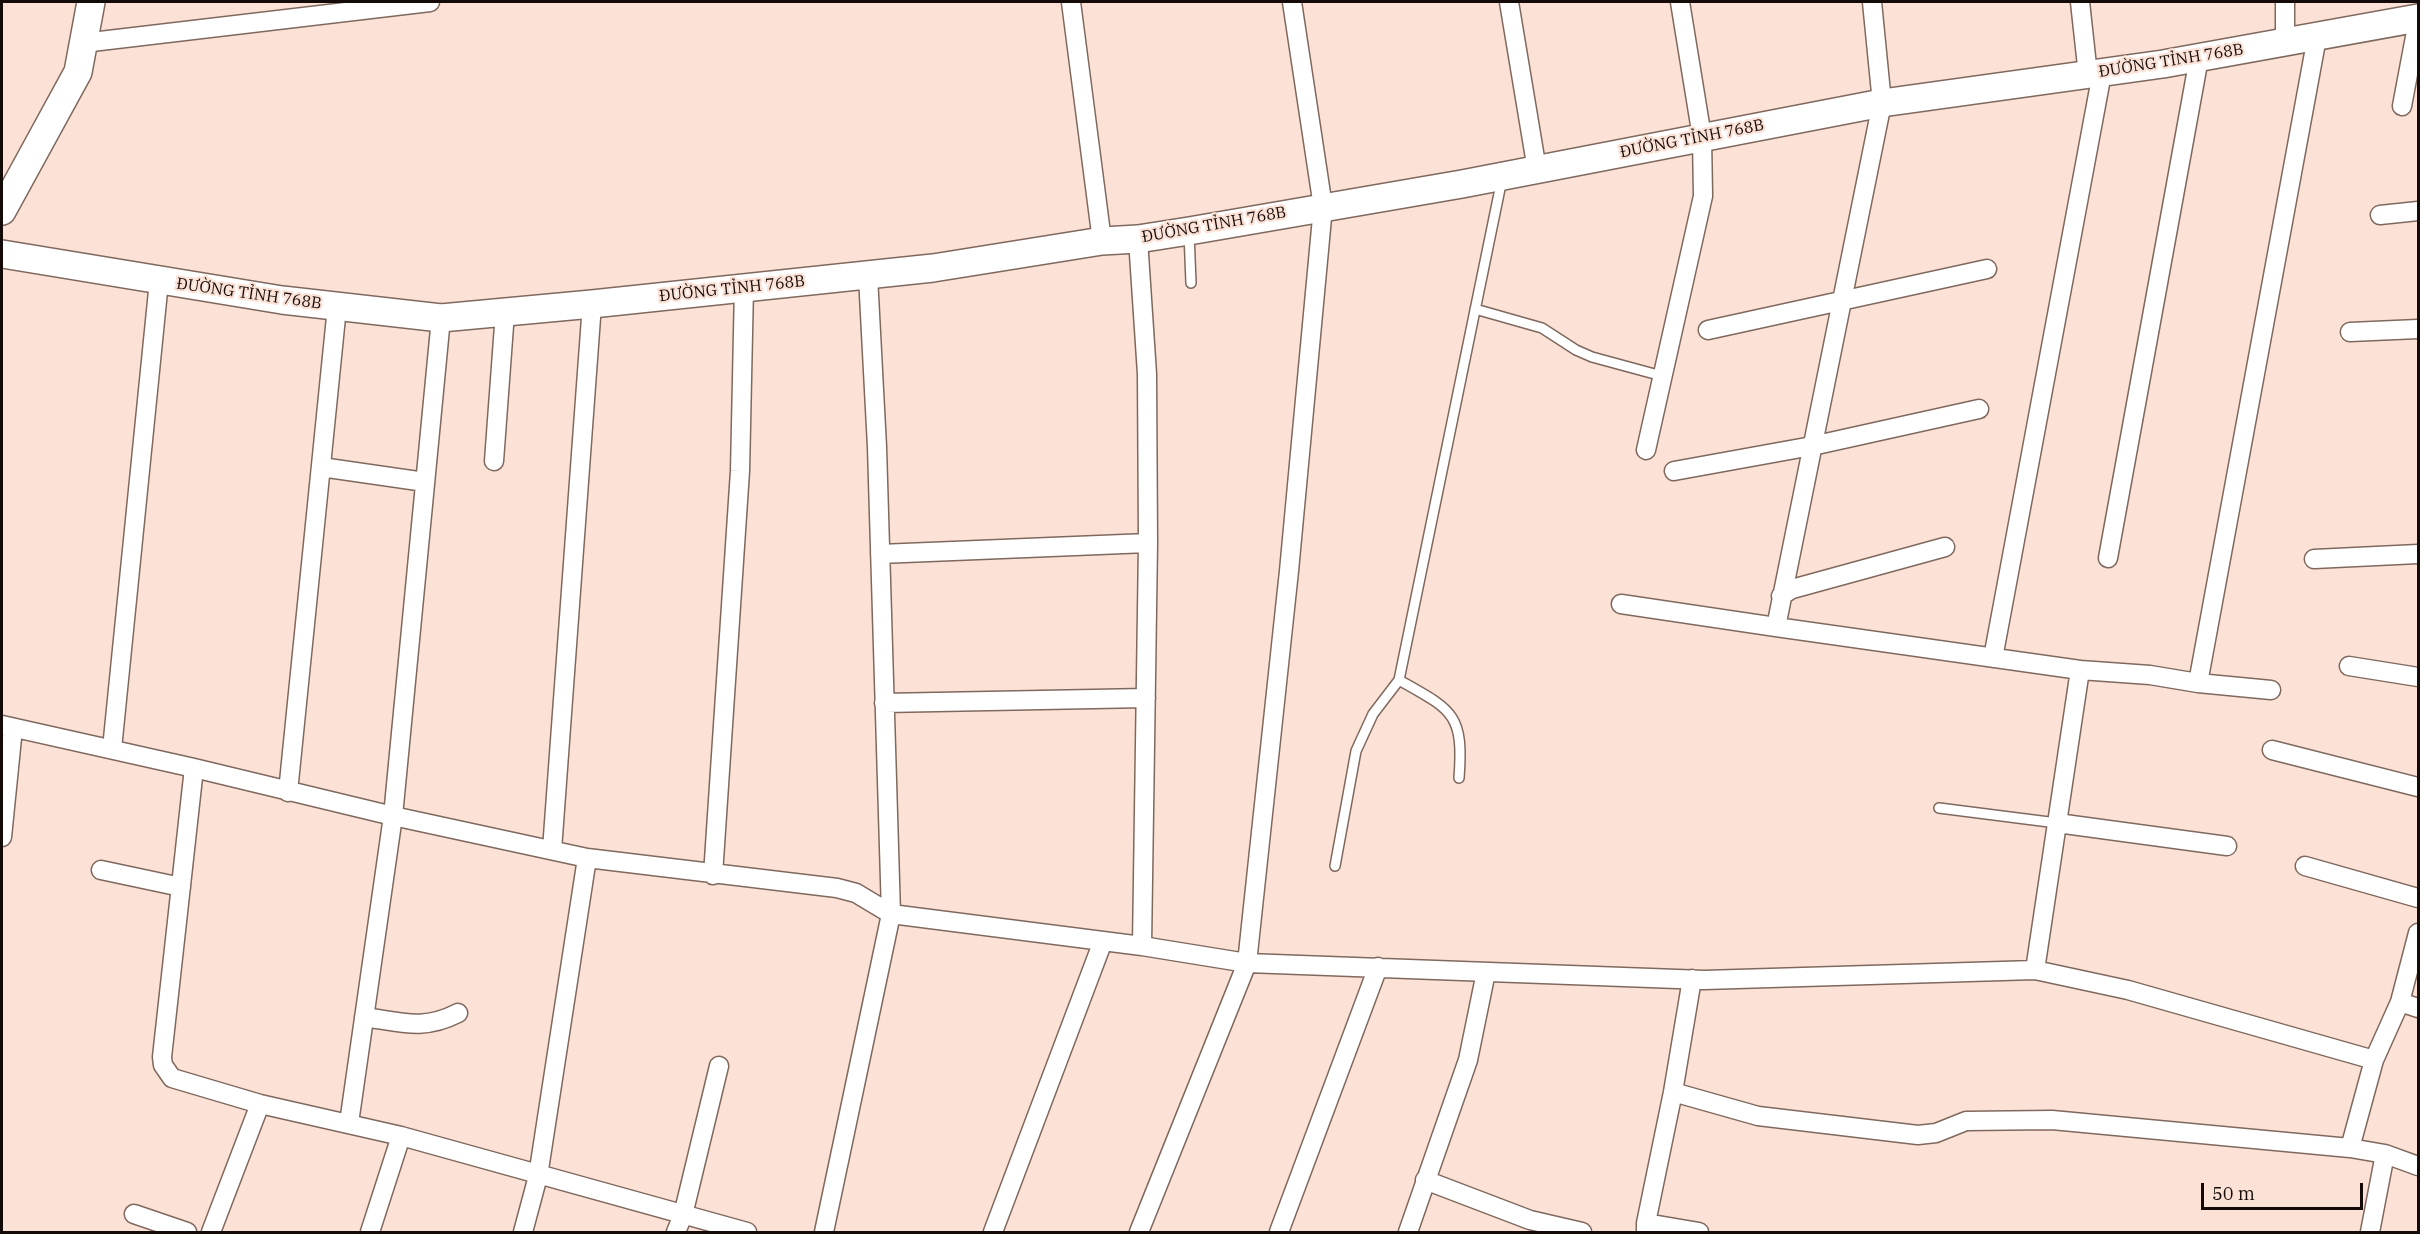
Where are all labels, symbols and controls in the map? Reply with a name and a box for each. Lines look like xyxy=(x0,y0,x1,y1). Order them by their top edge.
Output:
street label: ĐƯỜNG TỈNH 768B xyxy=(2097,40,2245,82)
street label: ĐƯỜNG TỈNH 768B xyxy=(1618,116,1766,162)
street label: ĐƯỜNG TỈNH 768B xyxy=(1140,203,1288,247)
street label: ĐƯỜNG TỈNH 768B xyxy=(658,272,806,306)
street label: ĐƯỜNG TỈNH 768B xyxy=(175,274,323,314)
scale bar xyxy=(2204,1171,2366,1209)
text: 50 m xyxy=(2212,1182,2255,1205)

